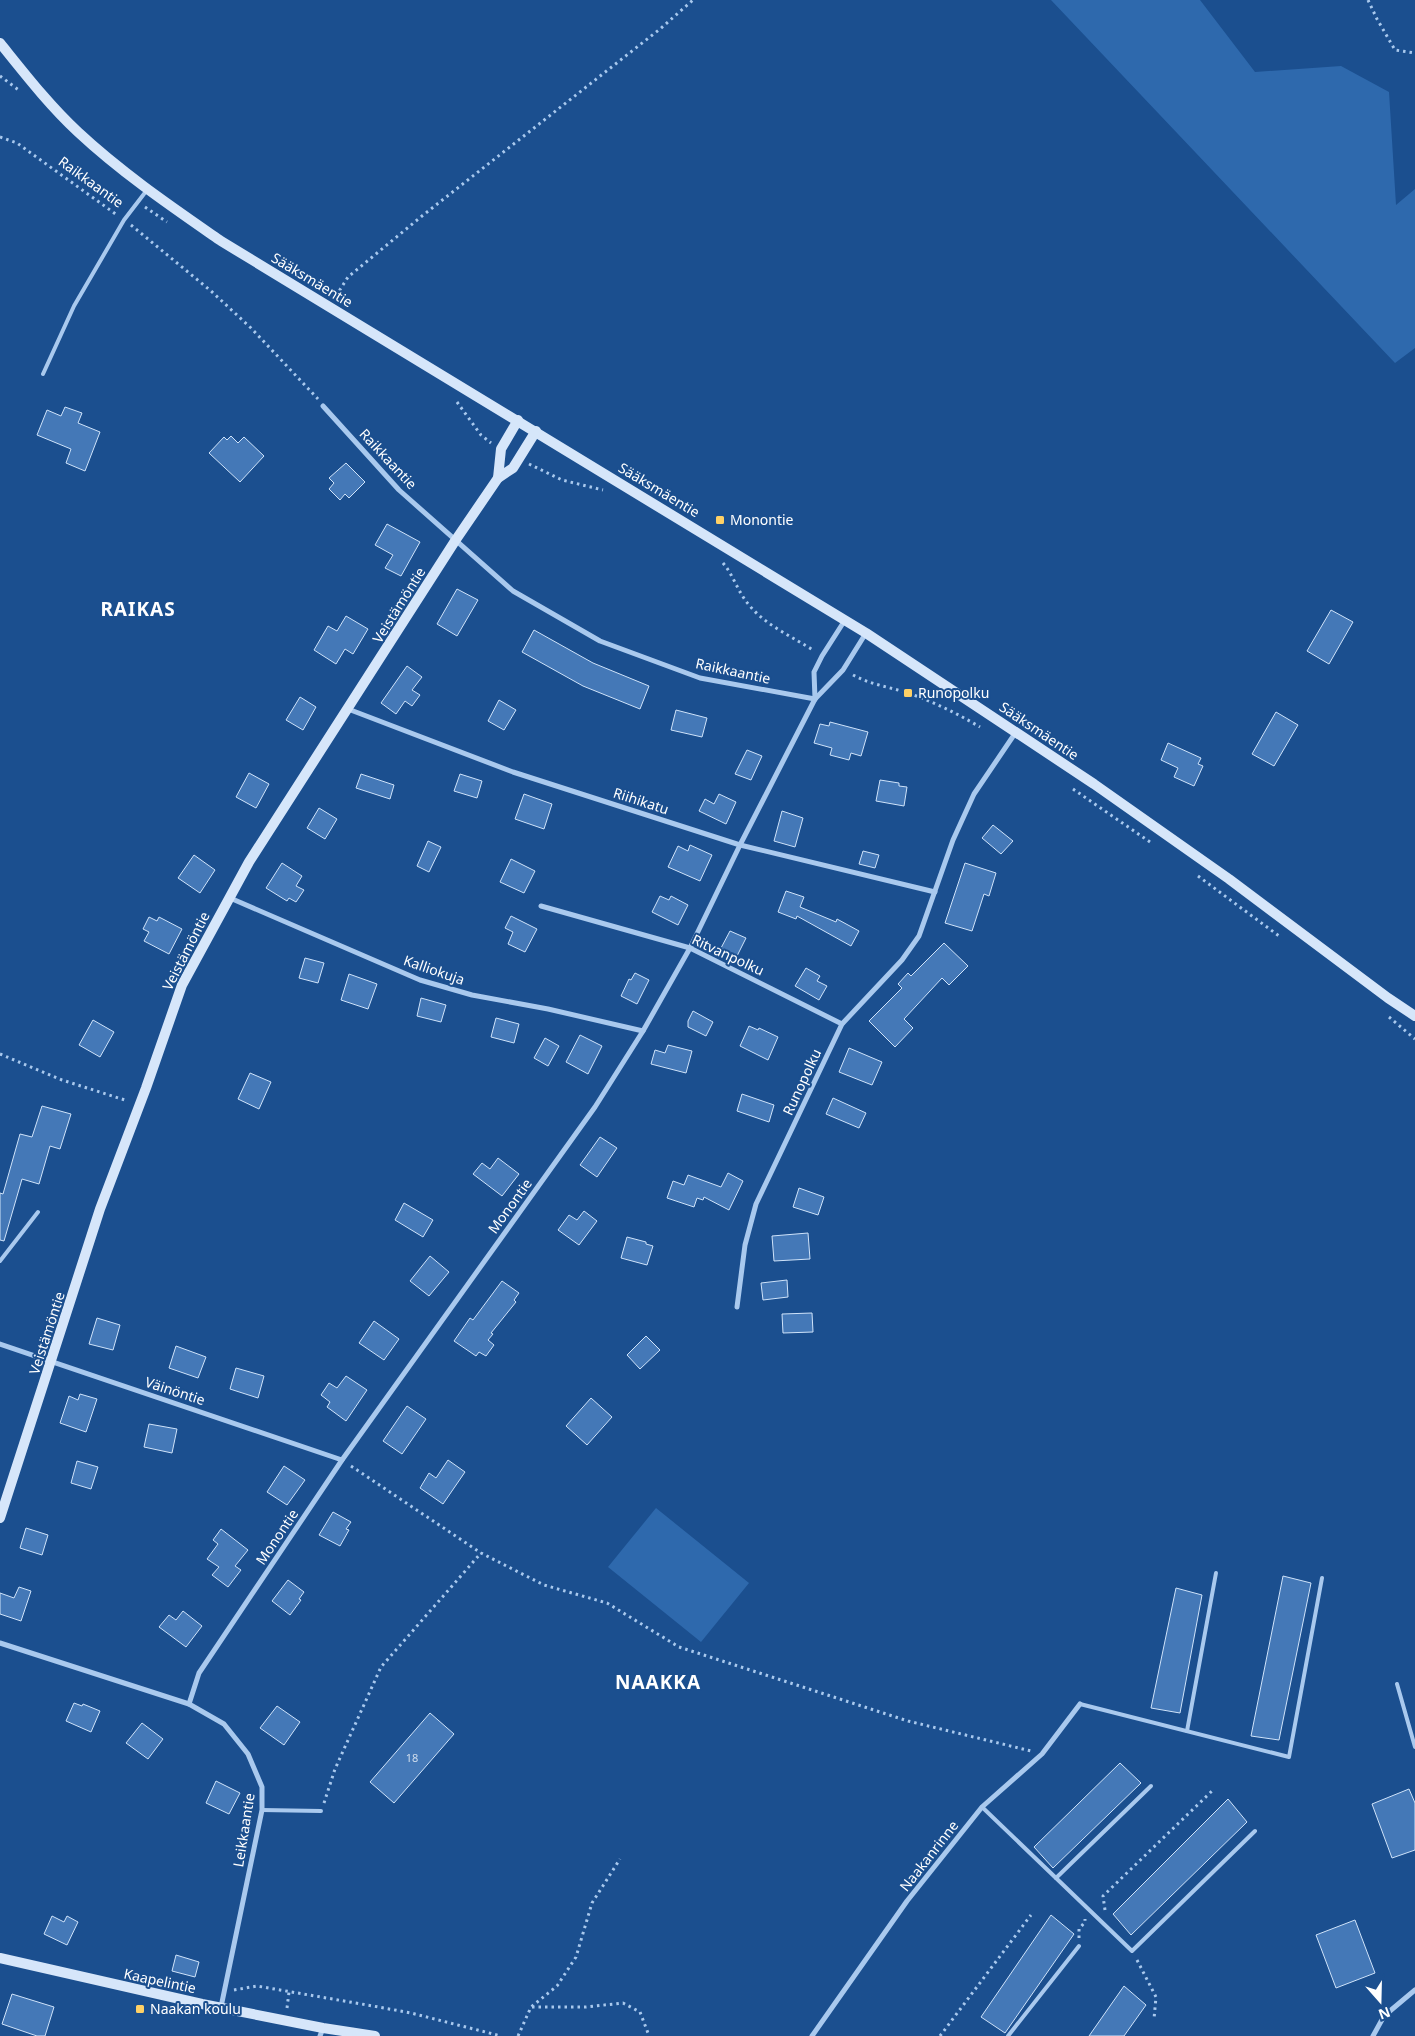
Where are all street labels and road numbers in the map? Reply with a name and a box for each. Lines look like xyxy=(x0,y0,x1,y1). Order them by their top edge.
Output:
street label: Raikkaantie xyxy=(55,152,128,212)
street label: Sääksmäentie xyxy=(268,248,357,311)
street label: Raikkaantie xyxy=(355,424,421,493)
street label: Sääksmäentie xyxy=(615,458,704,521)
street label: Veistämöntie xyxy=(368,563,429,646)
street label: Raikkaantie xyxy=(694,653,772,688)
street label: Sääksmäentie xyxy=(996,697,1083,764)
street label: Riihikatu xyxy=(611,783,671,818)
street label: Veistämöntie xyxy=(158,908,214,993)
street label: Ritvanpolku xyxy=(689,929,767,980)
street label: Kalliokuja xyxy=(401,950,467,989)
street label: Runopolku xyxy=(778,1045,825,1118)
street label: Monontie xyxy=(483,1174,536,1237)
street label: Veistämöntie xyxy=(24,1289,69,1377)
street label: Väinöntie xyxy=(143,1372,208,1409)
street label: Monontie xyxy=(251,1505,302,1568)
street label: Leikkaantie xyxy=(228,1791,259,1868)
street label: Naakanrinne xyxy=(895,1816,962,1895)
street label: Kaapelintie xyxy=(122,1964,198,1997)

